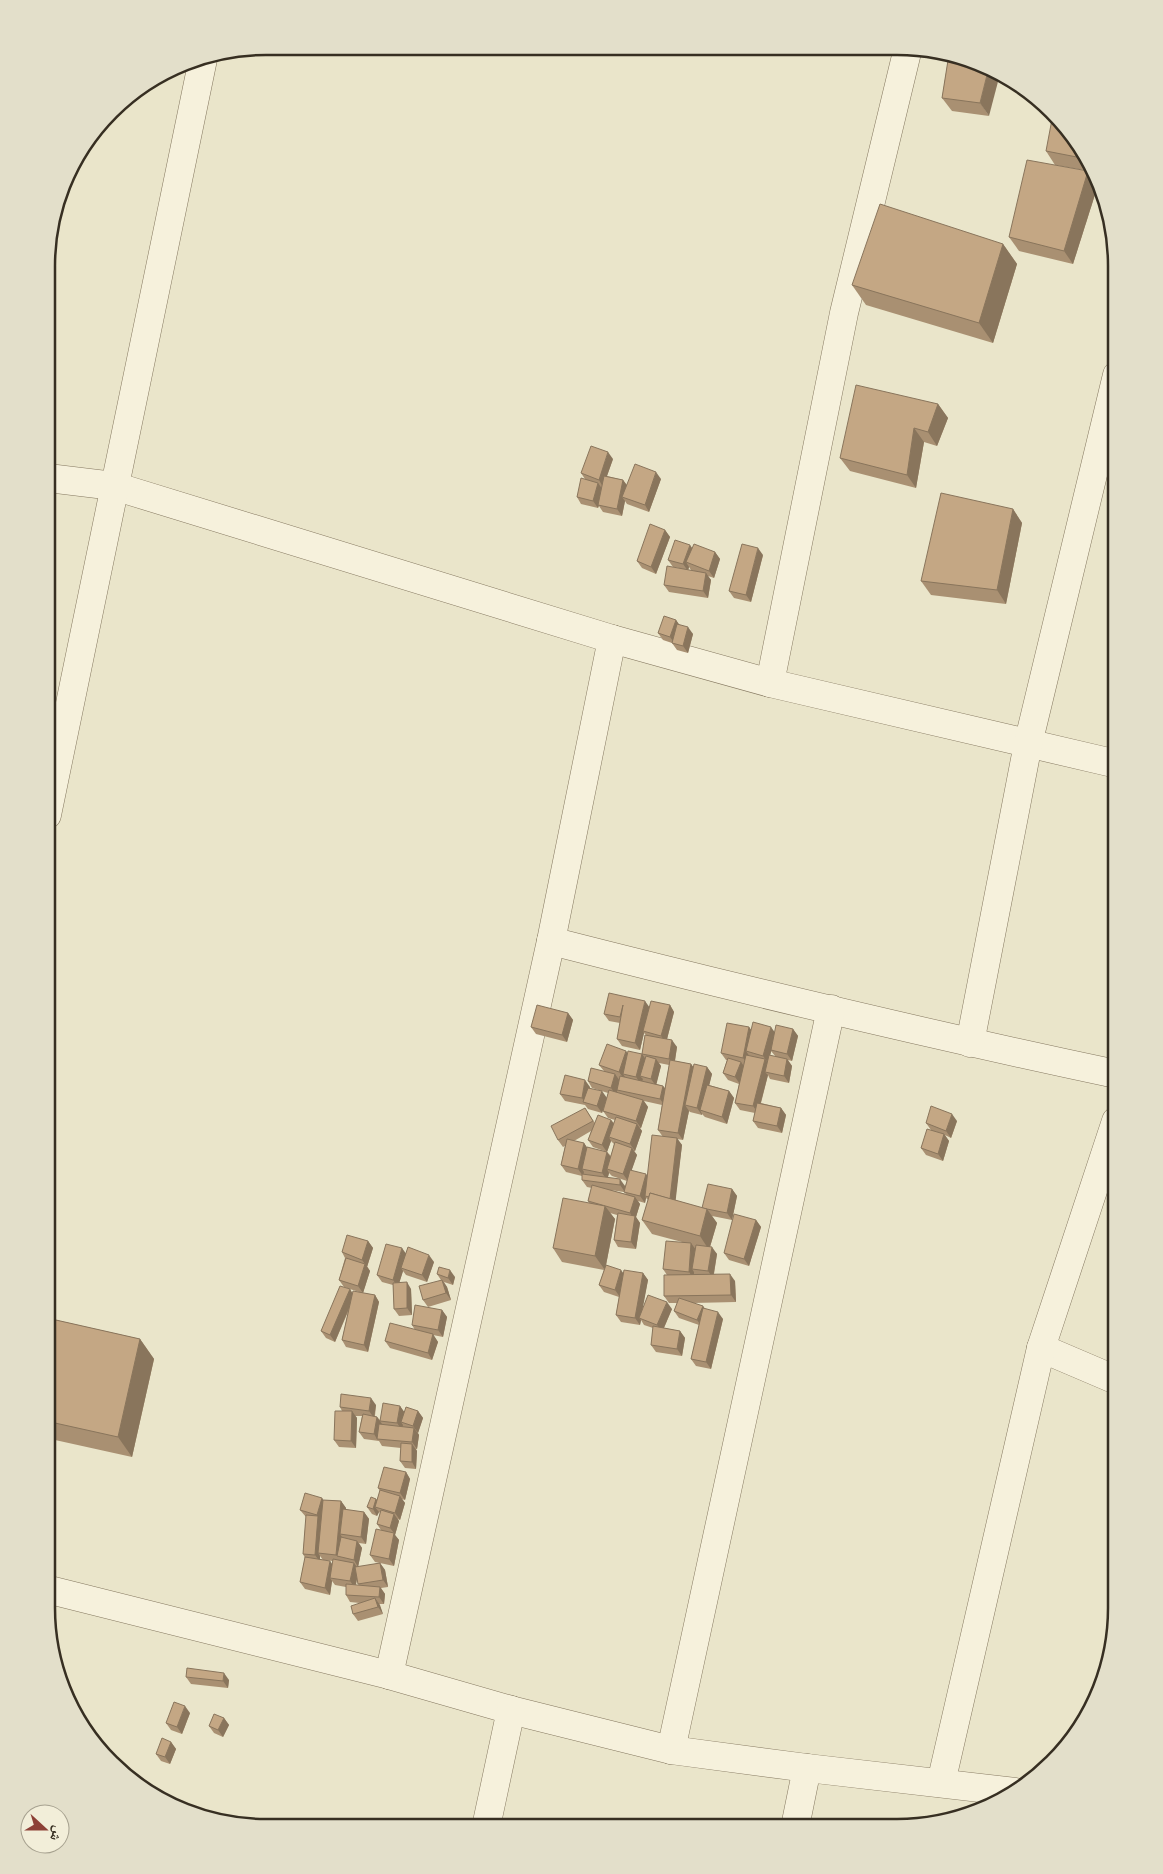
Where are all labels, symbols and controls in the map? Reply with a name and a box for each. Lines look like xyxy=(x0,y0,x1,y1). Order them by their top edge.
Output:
north arrow xyxy=(20,1804,70,1854)
text: ش xyxy=(46,1823,70,1845)

